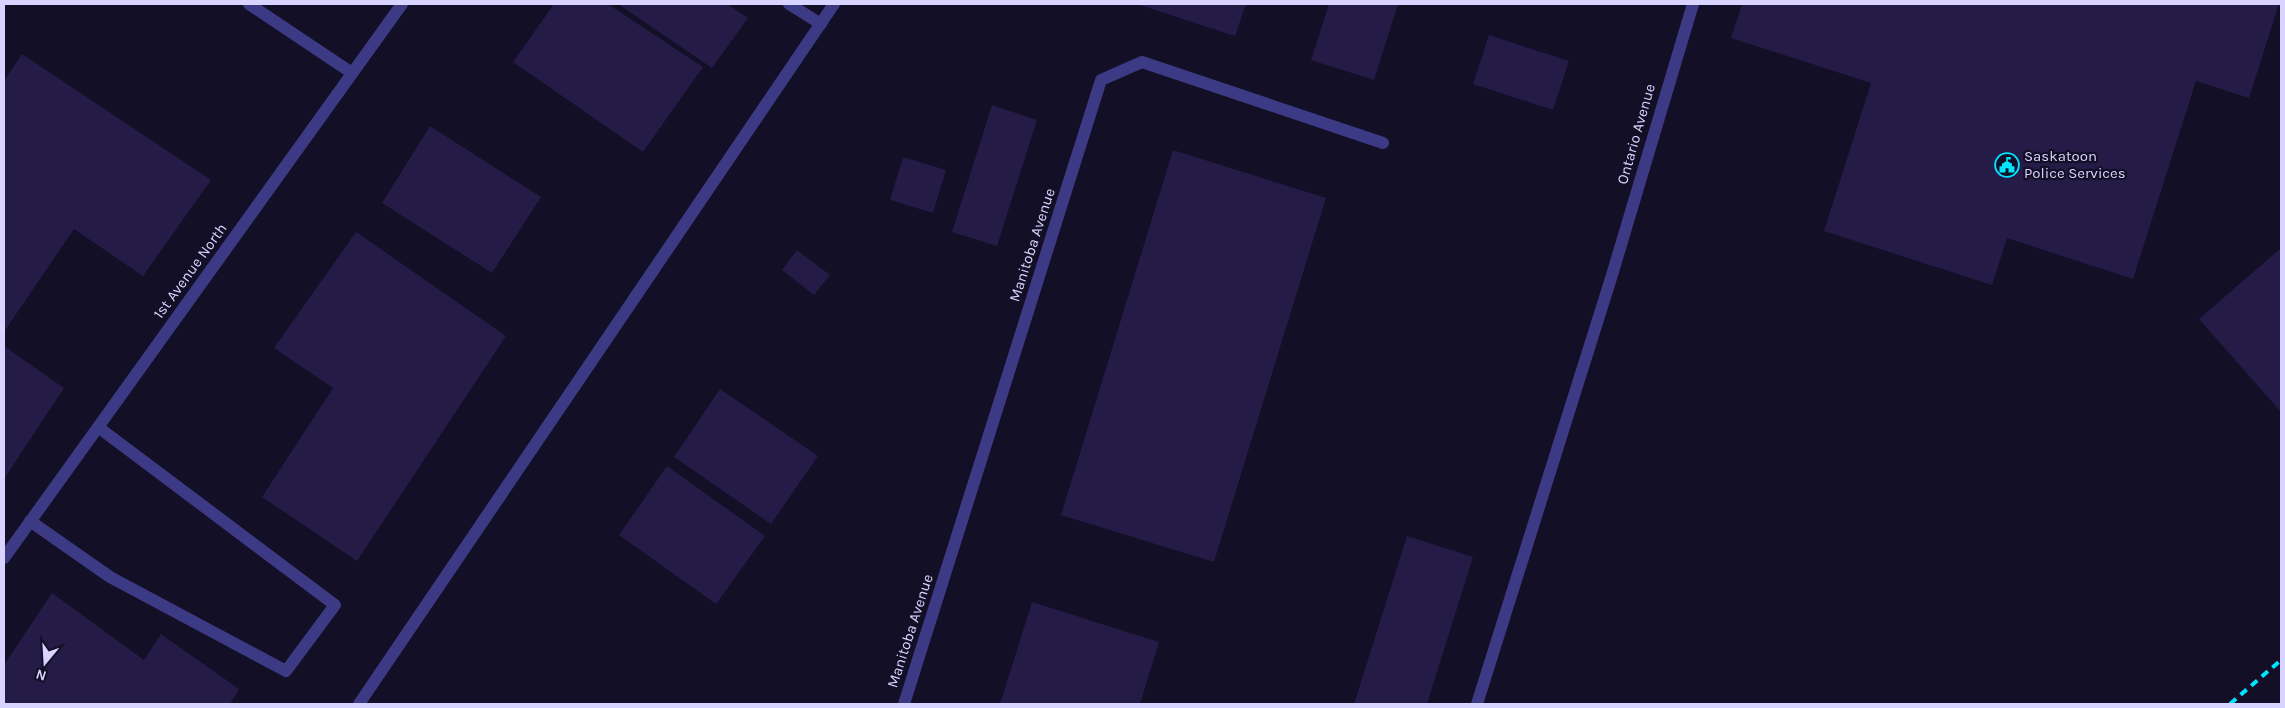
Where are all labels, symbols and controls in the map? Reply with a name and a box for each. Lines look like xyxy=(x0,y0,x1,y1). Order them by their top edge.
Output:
street label: Ontario Avenue xyxy=(1613,82,1659,186)
place label: Saskatoon Police Services xyxy=(2024,147,2126,182)
public building icon: Saskatoon Police Services xyxy=(1994,152,2020,178)
street label: Manitoba Avenue xyxy=(1005,186,1059,304)
street label: 1st Avenue North xyxy=(149,220,231,322)
street label: Manitoba Avenue xyxy=(883,572,937,690)
north arrow xyxy=(20,638,70,688)
text: N xyxy=(34,665,49,685)

